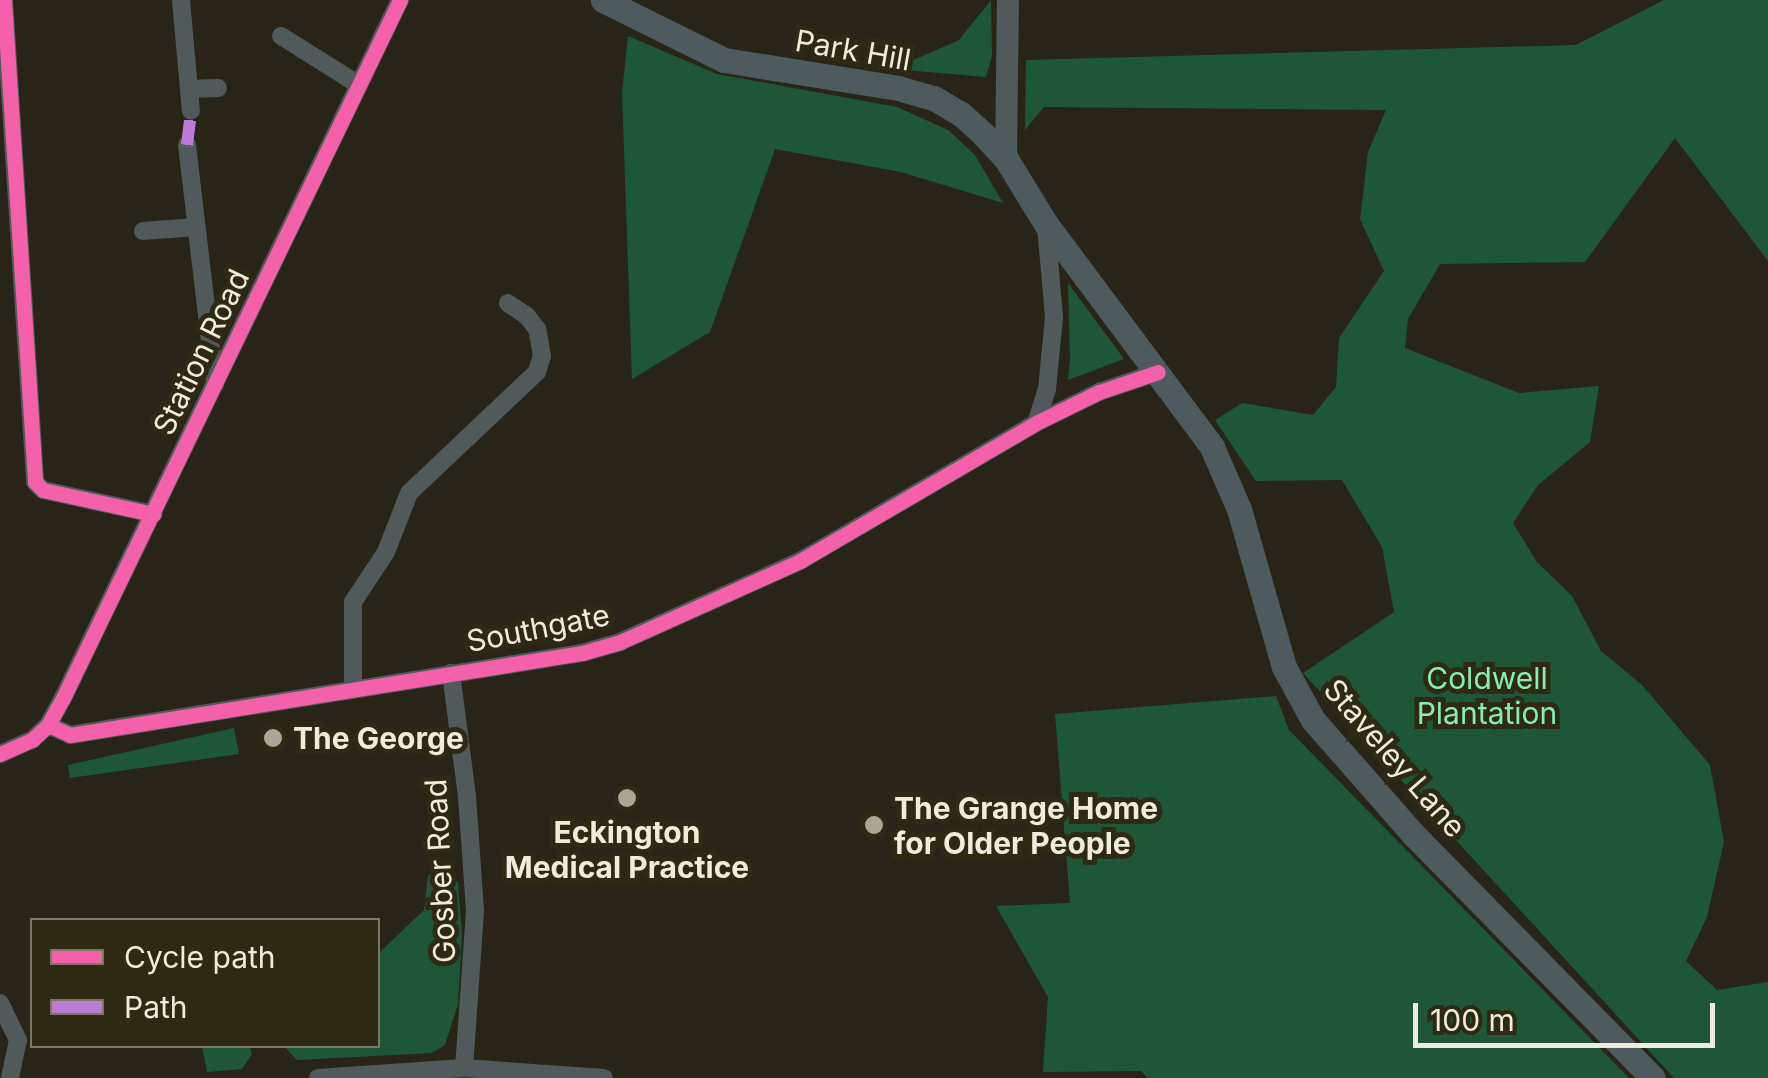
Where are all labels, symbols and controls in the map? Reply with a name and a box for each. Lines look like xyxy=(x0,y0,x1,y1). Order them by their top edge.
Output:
street label: Park Hill xyxy=(792,22,914,78)
street label: Station Road xyxy=(145,263,257,441)
street label: Southgate xyxy=(464,597,612,659)
park label: Coldwell Plantation xyxy=(1417,660,1557,730)
street label: Staveley Lane xyxy=(1317,672,1473,844)
place label: The George xyxy=(293,720,464,756)
marker: The George xyxy=(262,727,284,749)
street label: Gosber Road xyxy=(417,778,463,964)
marker: Eckington Medical Practice xyxy=(616,787,638,809)
place label: The Grange Home for Older People xyxy=(894,790,1158,860)
place label: Eckington Medical Practice xyxy=(505,814,749,884)
marker: The Grange Home for Older People xyxy=(863,814,885,836)
legend xyxy=(30,918,380,1048)
text: Cycle path xyxy=(124,939,276,975)
scale bar xyxy=(1418,983,1720,1045)
text: Path xyxy=(124,989,188,1025)
text: 100 m xyxy=(1430,1002,1515,1038)

